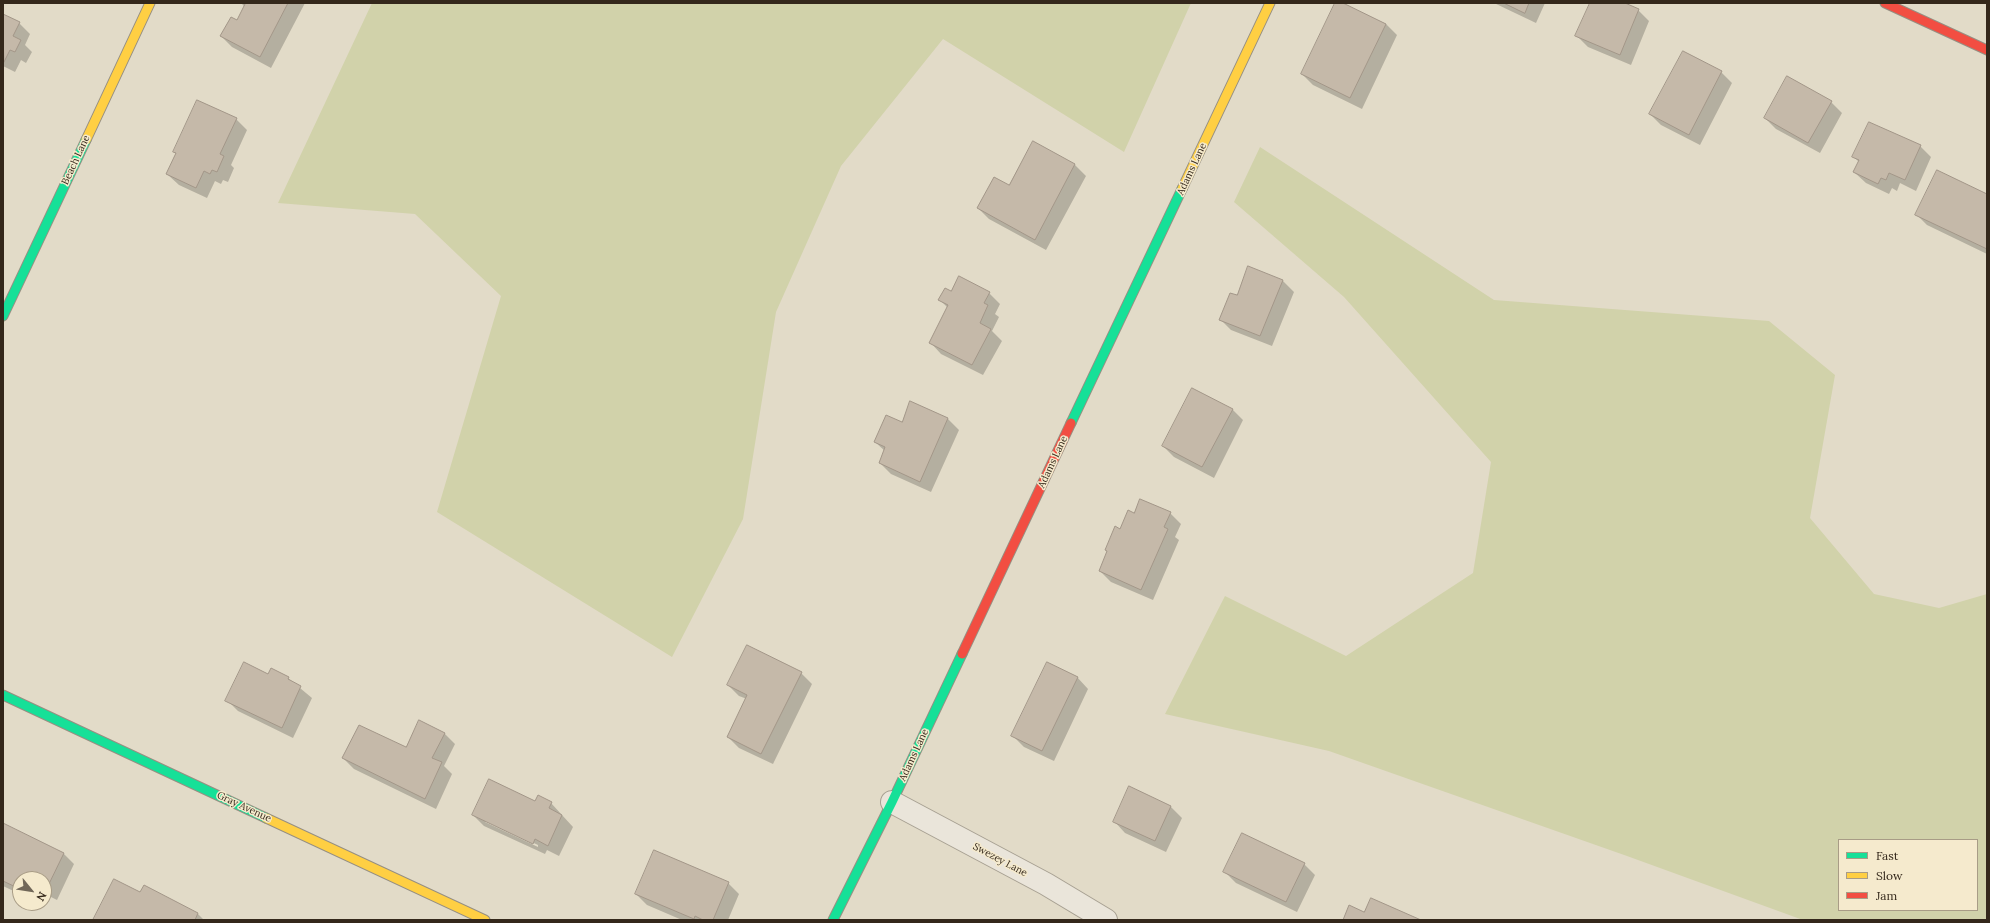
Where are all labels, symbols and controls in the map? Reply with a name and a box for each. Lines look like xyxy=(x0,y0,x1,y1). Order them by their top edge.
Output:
street label: Beach Lane xyxy=(59,133,93,187)
street label: Adams Lane xyxy=(1175,141,1209,197)
street label: Adams Lane xyxy=(1036,434,1070,490)
street label: Adams Lane xyxy=(897,727,931,783)
street label: Gray Avenue xyxy=(215,789,273,825)
legend xyxy=(1838,839,1978,911)
street label: Swezey Lane xyxy=(971,841,1029,879)
text: Fast xyxy=(1876,848,1899,863)
text: Slow xyxy=(1876,868,1903,883)
north arrow xyxy=(12,871,52,911)
text: Jam xyxy=(1876,888,1897,903)
text: N xyxy=(33,889,50,904)

